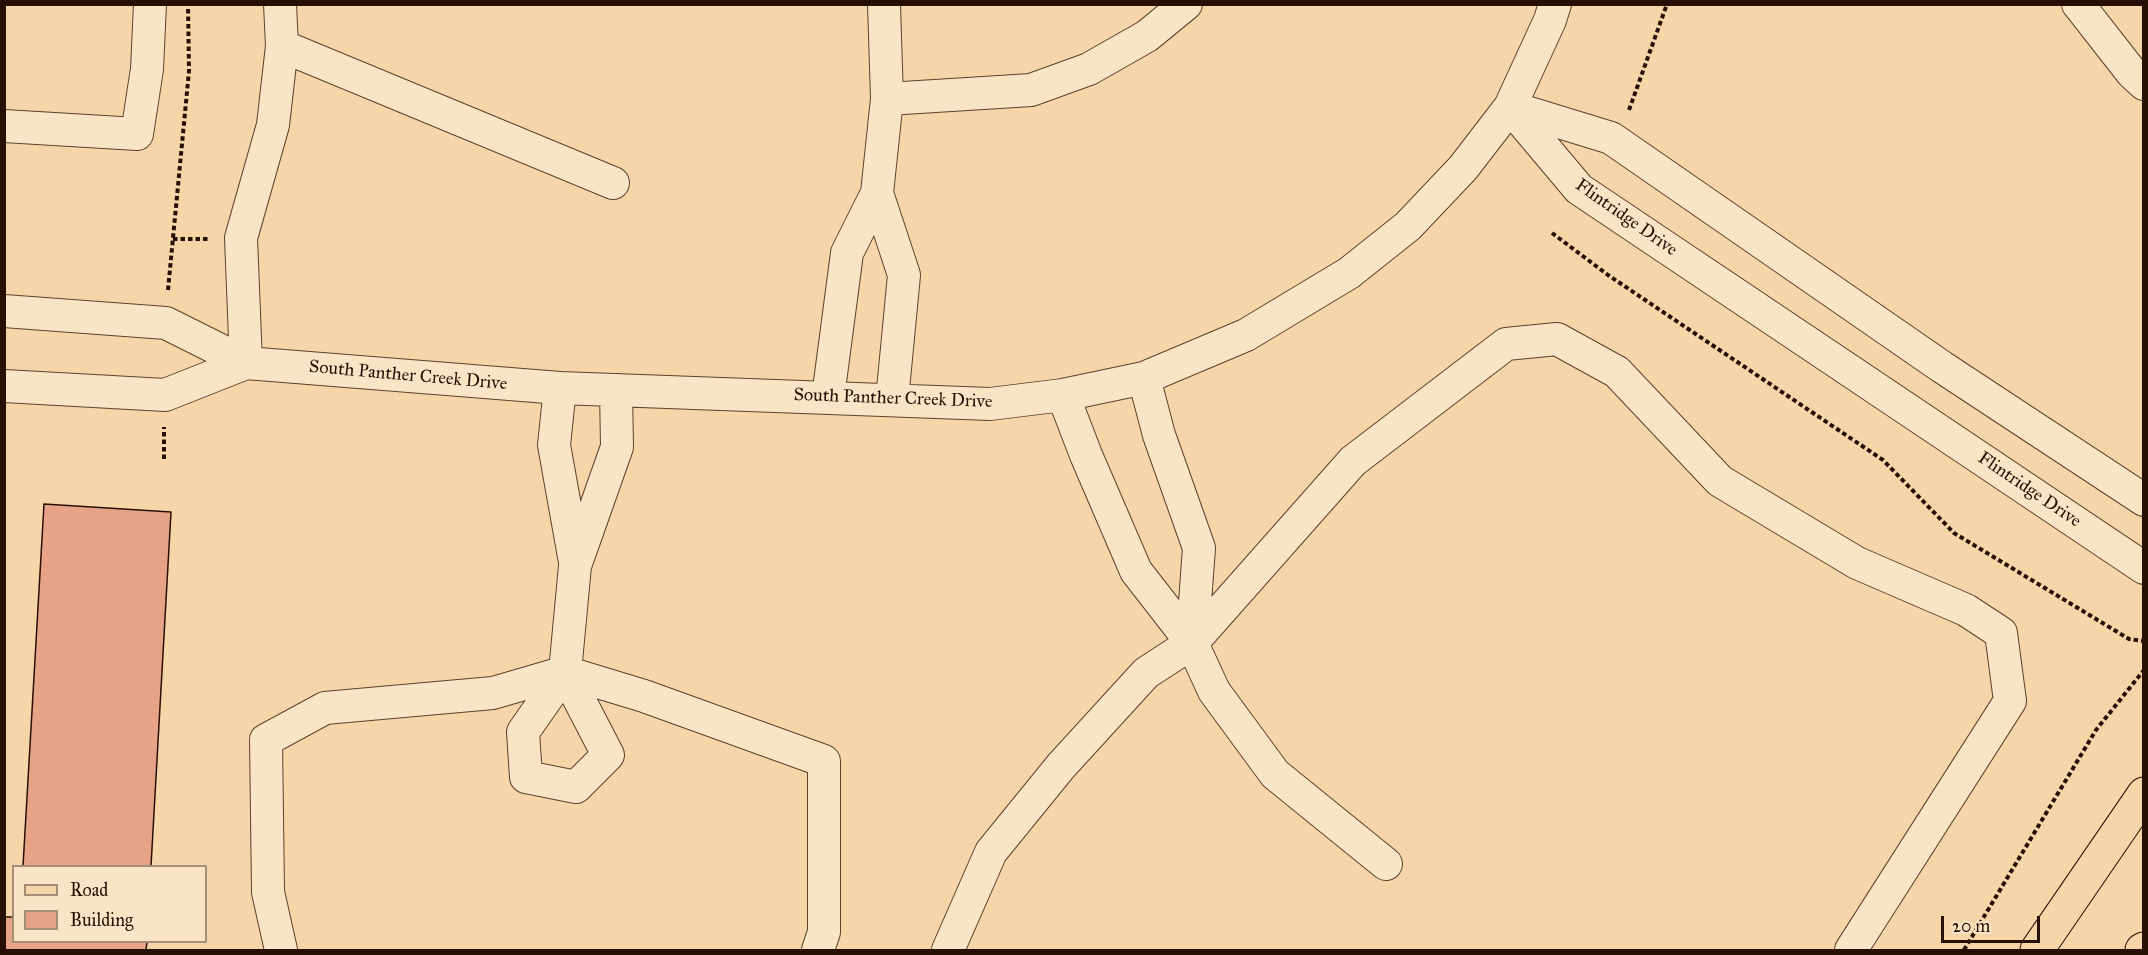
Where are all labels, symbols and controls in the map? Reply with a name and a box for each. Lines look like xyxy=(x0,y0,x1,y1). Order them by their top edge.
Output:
street label: Flintridge Drive xyxy=(1571,175,1681,261)
street label: South Panther Creek Drive xyxy=(308,357,508,395)
street label: South Panther Creek Drive xyxy=(793,385,993,413)
street label: Flintridge Drive xyxy=(1973,448,2085,532)
legend xyxy=(12,865,207,943)
text: Road xyxy=(70,879,108,901)
scale bar xyxy=(1944,904,2043,942)
text: Building xyxy=(70,909,133,931)
text: 20 m xyxy=(1952,915,1990,937)

